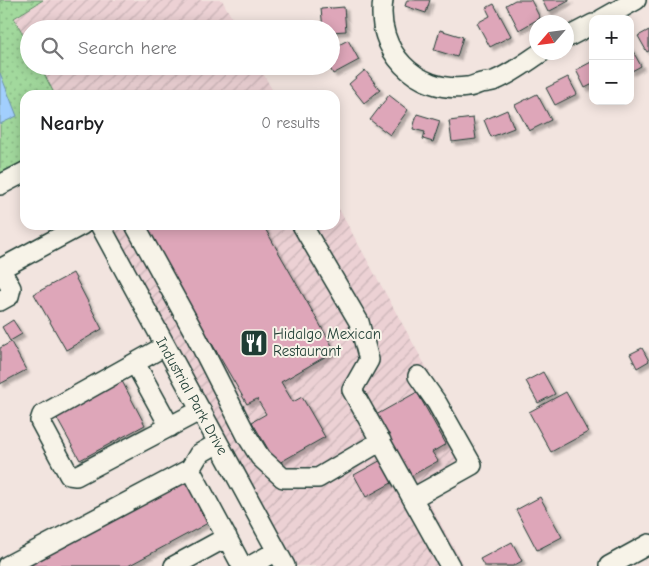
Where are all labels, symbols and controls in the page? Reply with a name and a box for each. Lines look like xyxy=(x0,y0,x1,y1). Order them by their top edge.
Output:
north arrow xyxy=(529,15,574,60)
map controls xyxy=(589,15,634,105)
button: + xyxy=(589,15,634,60)
search box xyxy=(20,20,340,75)
icon: search xyxy=(38,34,66,62)
text: Search here xyxy=(78,37,177,59)
button: − xyxy=(589,60,634,105)
text: Nearby xyxy=(40,111,104,135)
text: 0 results xyxy=(261,114,320,132)
place label: Hidalgo Mexican Restaurant xyxy=(273,325,381,360)
restaurant icon: Hidalgo Mexican Restaurant xyxy=(239,328,269,358)
street label: Industrial Park Drive xyxy=(152,334,232,458)

